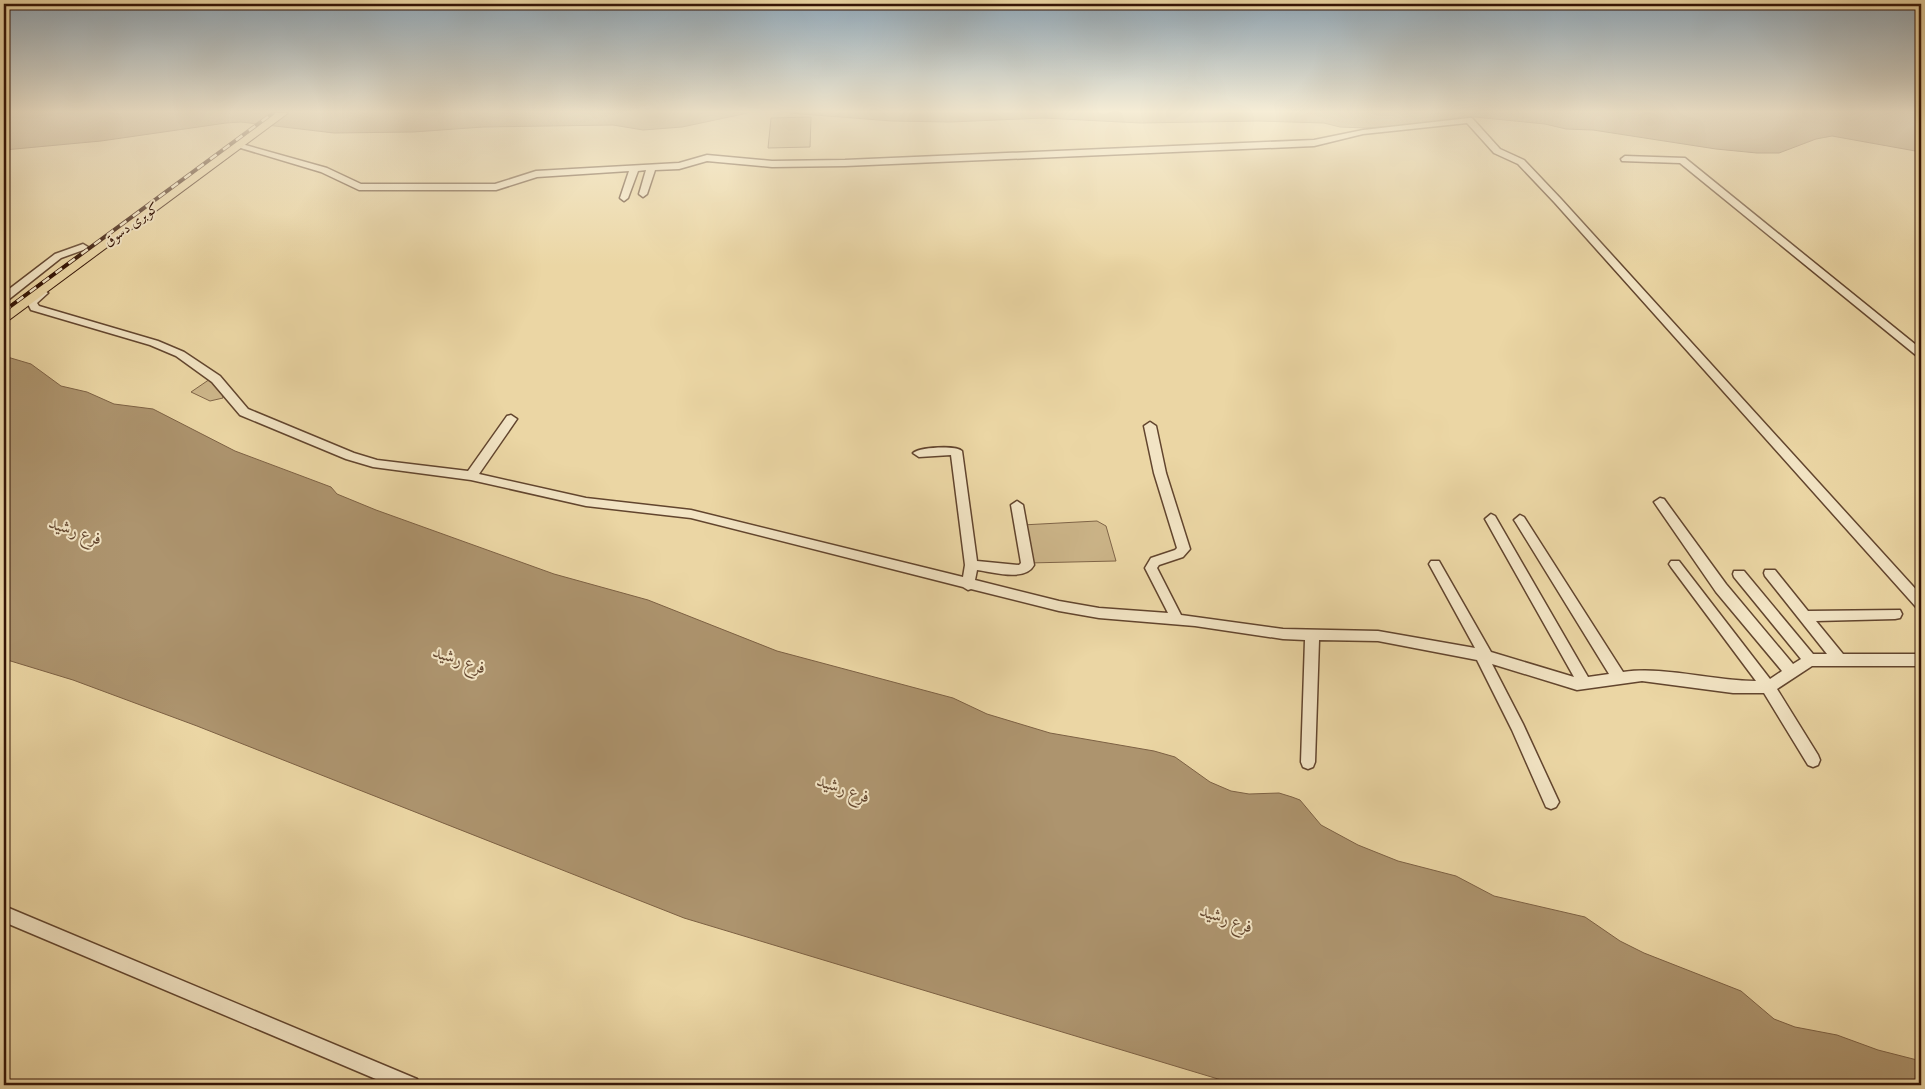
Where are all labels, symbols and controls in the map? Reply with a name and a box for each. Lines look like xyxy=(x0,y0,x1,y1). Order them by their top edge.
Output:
street label: كوبرى دسوق xyxy=(99,197,163,251)
water label: فرع رشيد xyxy=(45,508,106,554)
water label: فرع رشيد xyxy=(429,637,490,683)
water label: فرع رشيد xyxy=(813,766,874,812)
water label: فرع رشيد xyxy=(1196,896,1257,942)

